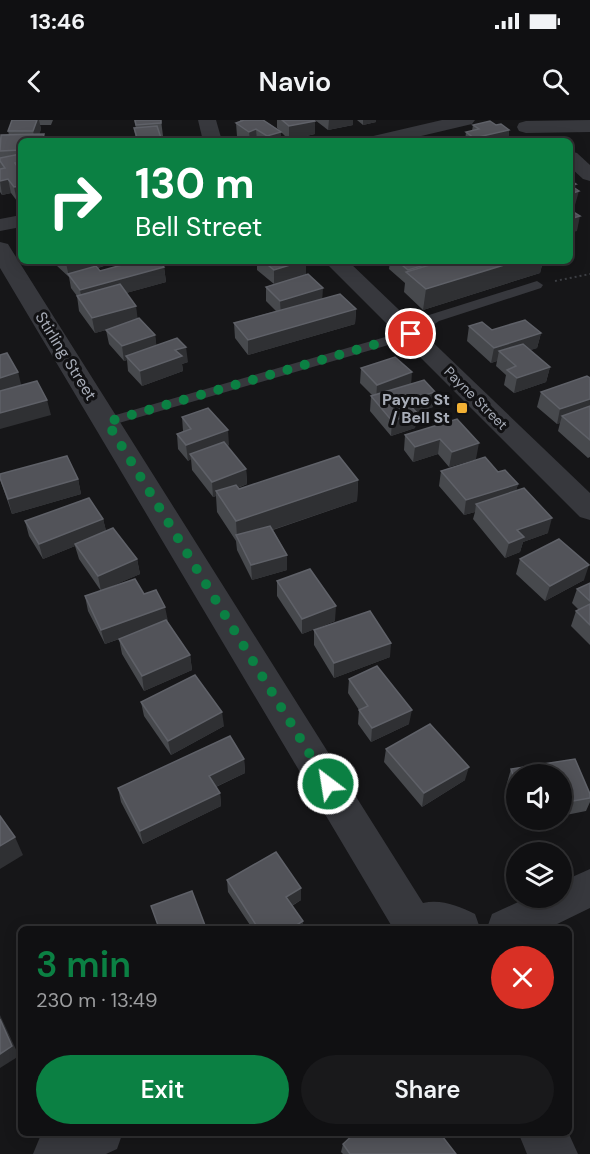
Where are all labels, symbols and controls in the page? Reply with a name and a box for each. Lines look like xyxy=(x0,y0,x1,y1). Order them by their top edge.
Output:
text: 13:46 xyxy=(30,7,85,36)
text: Navio xyxy=(259,64,331,99)
icon: back xyxy=(18,65,51,98)
icon: search xyxy=(539,65,572,98)
text: 130 m xyxy=(135,156,255,211)
icon: right xyxy=(36,162,114,240)
text: Bell Street xyxy=(135,209,262,244)
street label: Stirling Street xyxy=(30,308,102,404)
pin xyxy=(385,308,436,359)
icon: arrive xyxy=(394,317,427,350)
street label: Payne Street xyxy=(441,363,511,433)
place label: Payne St / Bell St xyxy=(382,389,450,428)
marker: Payne St / Bell St xyxy=(455,401,469,415)
position arrow xyxy=(296,752,360,816)
map controls xyxy=(506,764,572,908)
button: sound xyxy=(506,764,572,830)
button: layers xyxy=(506,842,572,908)
text: 3 min xyxy=(36,941,131,988)
button: close xyxy=(491,946,554,1009)
text: 230 m · 13:49 xyxy=(36,987,158,1013)
button: Exit xyxy=(36,1055,289,1124)
button: Share xyxy=(301,1055,554,1124)

